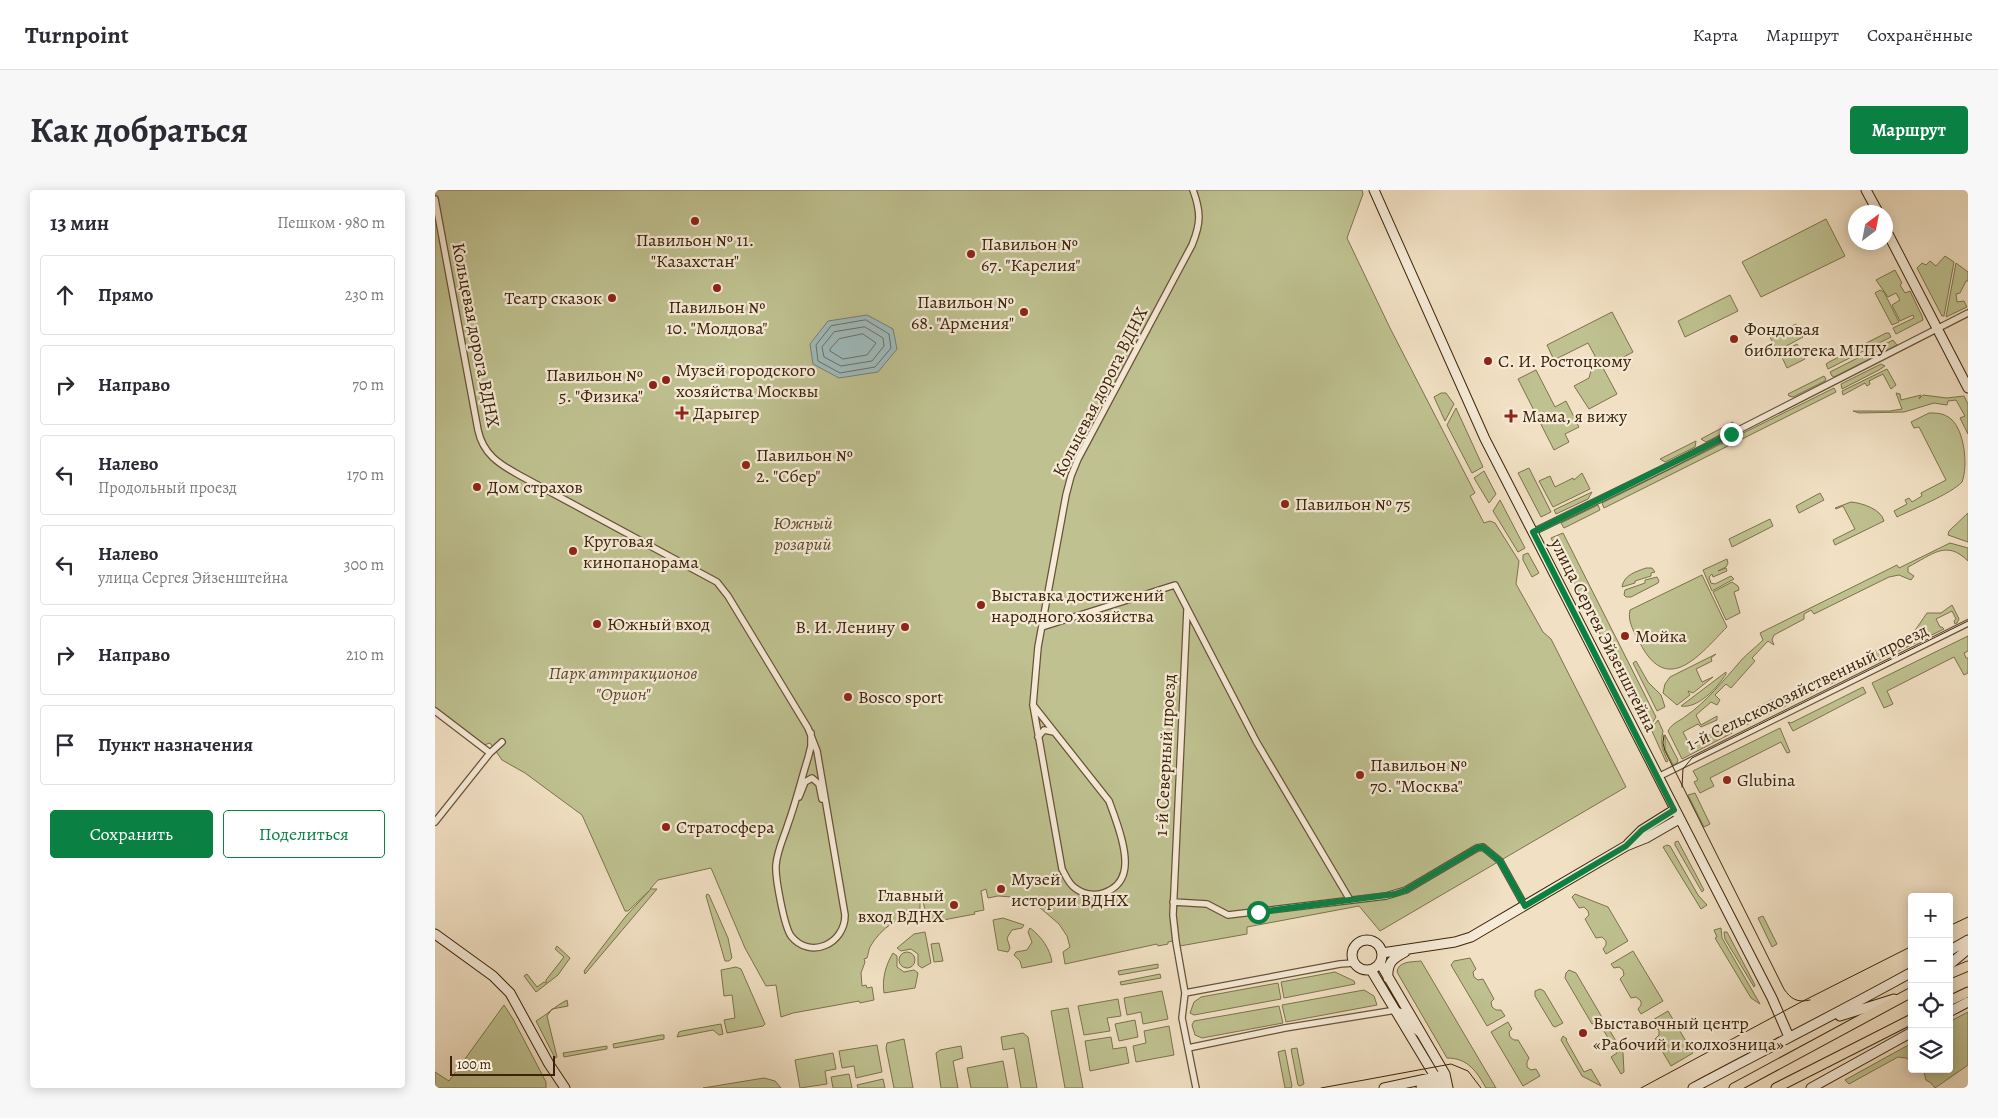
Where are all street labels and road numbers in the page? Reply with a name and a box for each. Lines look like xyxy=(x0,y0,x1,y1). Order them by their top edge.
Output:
street label: Кольцевая дорога ВДНХ xyxy=(446,241,506,430)
street label: Кольцевая дорога ВДНХ xyxy=(1047,303,1153,481)
street label: улица Сергея Эйзенштейна xyxy=(1544,533,1664,736)
street label: 1-й Сельскохозяйственный проезд xyxy=(1682,618,1932,756)
street label: 1-й Северный проезд xyxy=(1149,673,1181,837)

